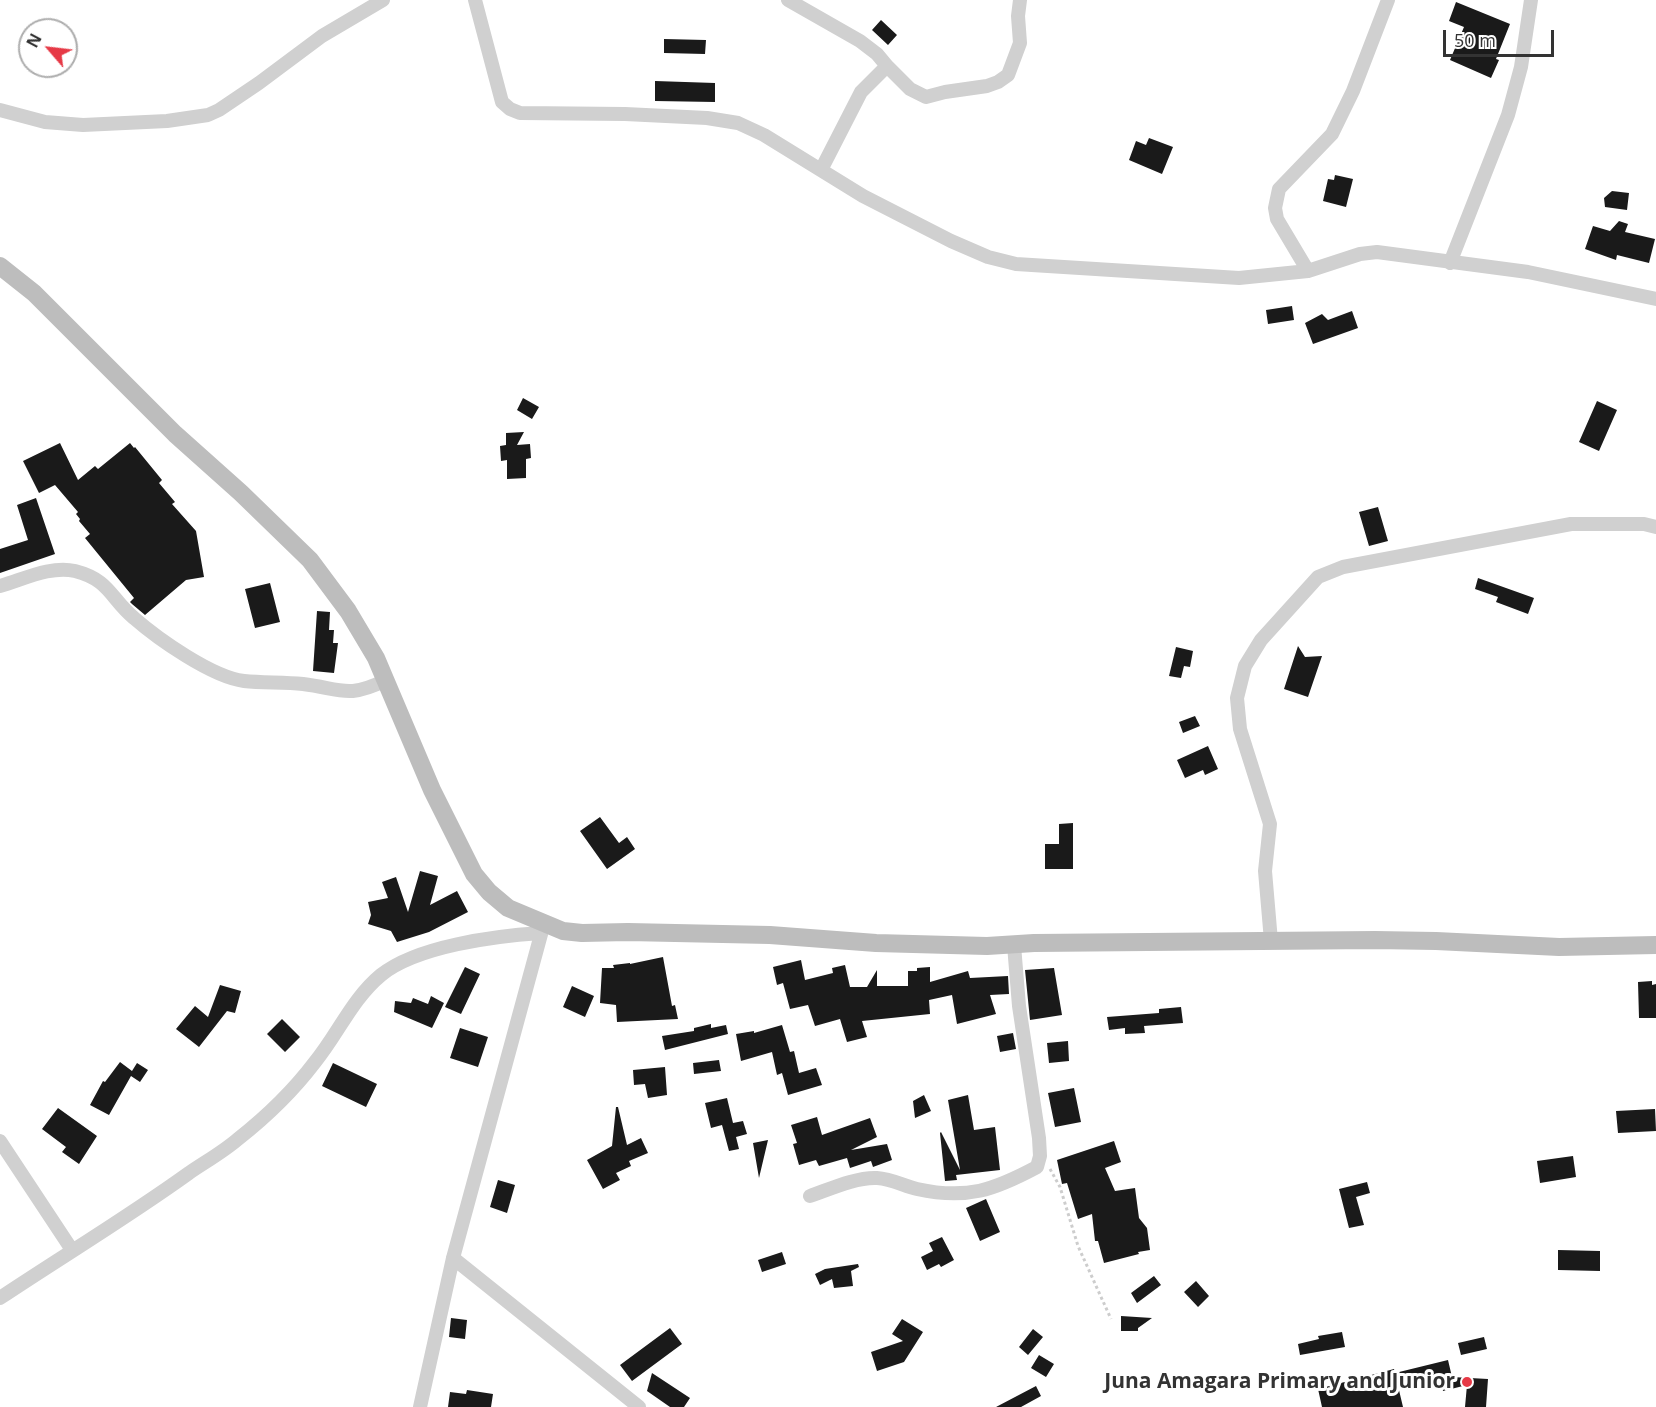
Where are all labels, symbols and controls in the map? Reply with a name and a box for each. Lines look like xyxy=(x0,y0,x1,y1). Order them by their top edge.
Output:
north arrow xyxy=(18,18,78,78)
scale bar xyxy=(1446,18,1557,56)
text: 50 m xyxy=(1454,28,1496,52)
text: N xyxy=(21,30,47,51)
place label: Juna Amagara Primary and Junior xyxy=(1104,1369,1455,1395)
marker: Juna Amagara Primary and Junior xyxy=(1460,1375,1474,1389)

